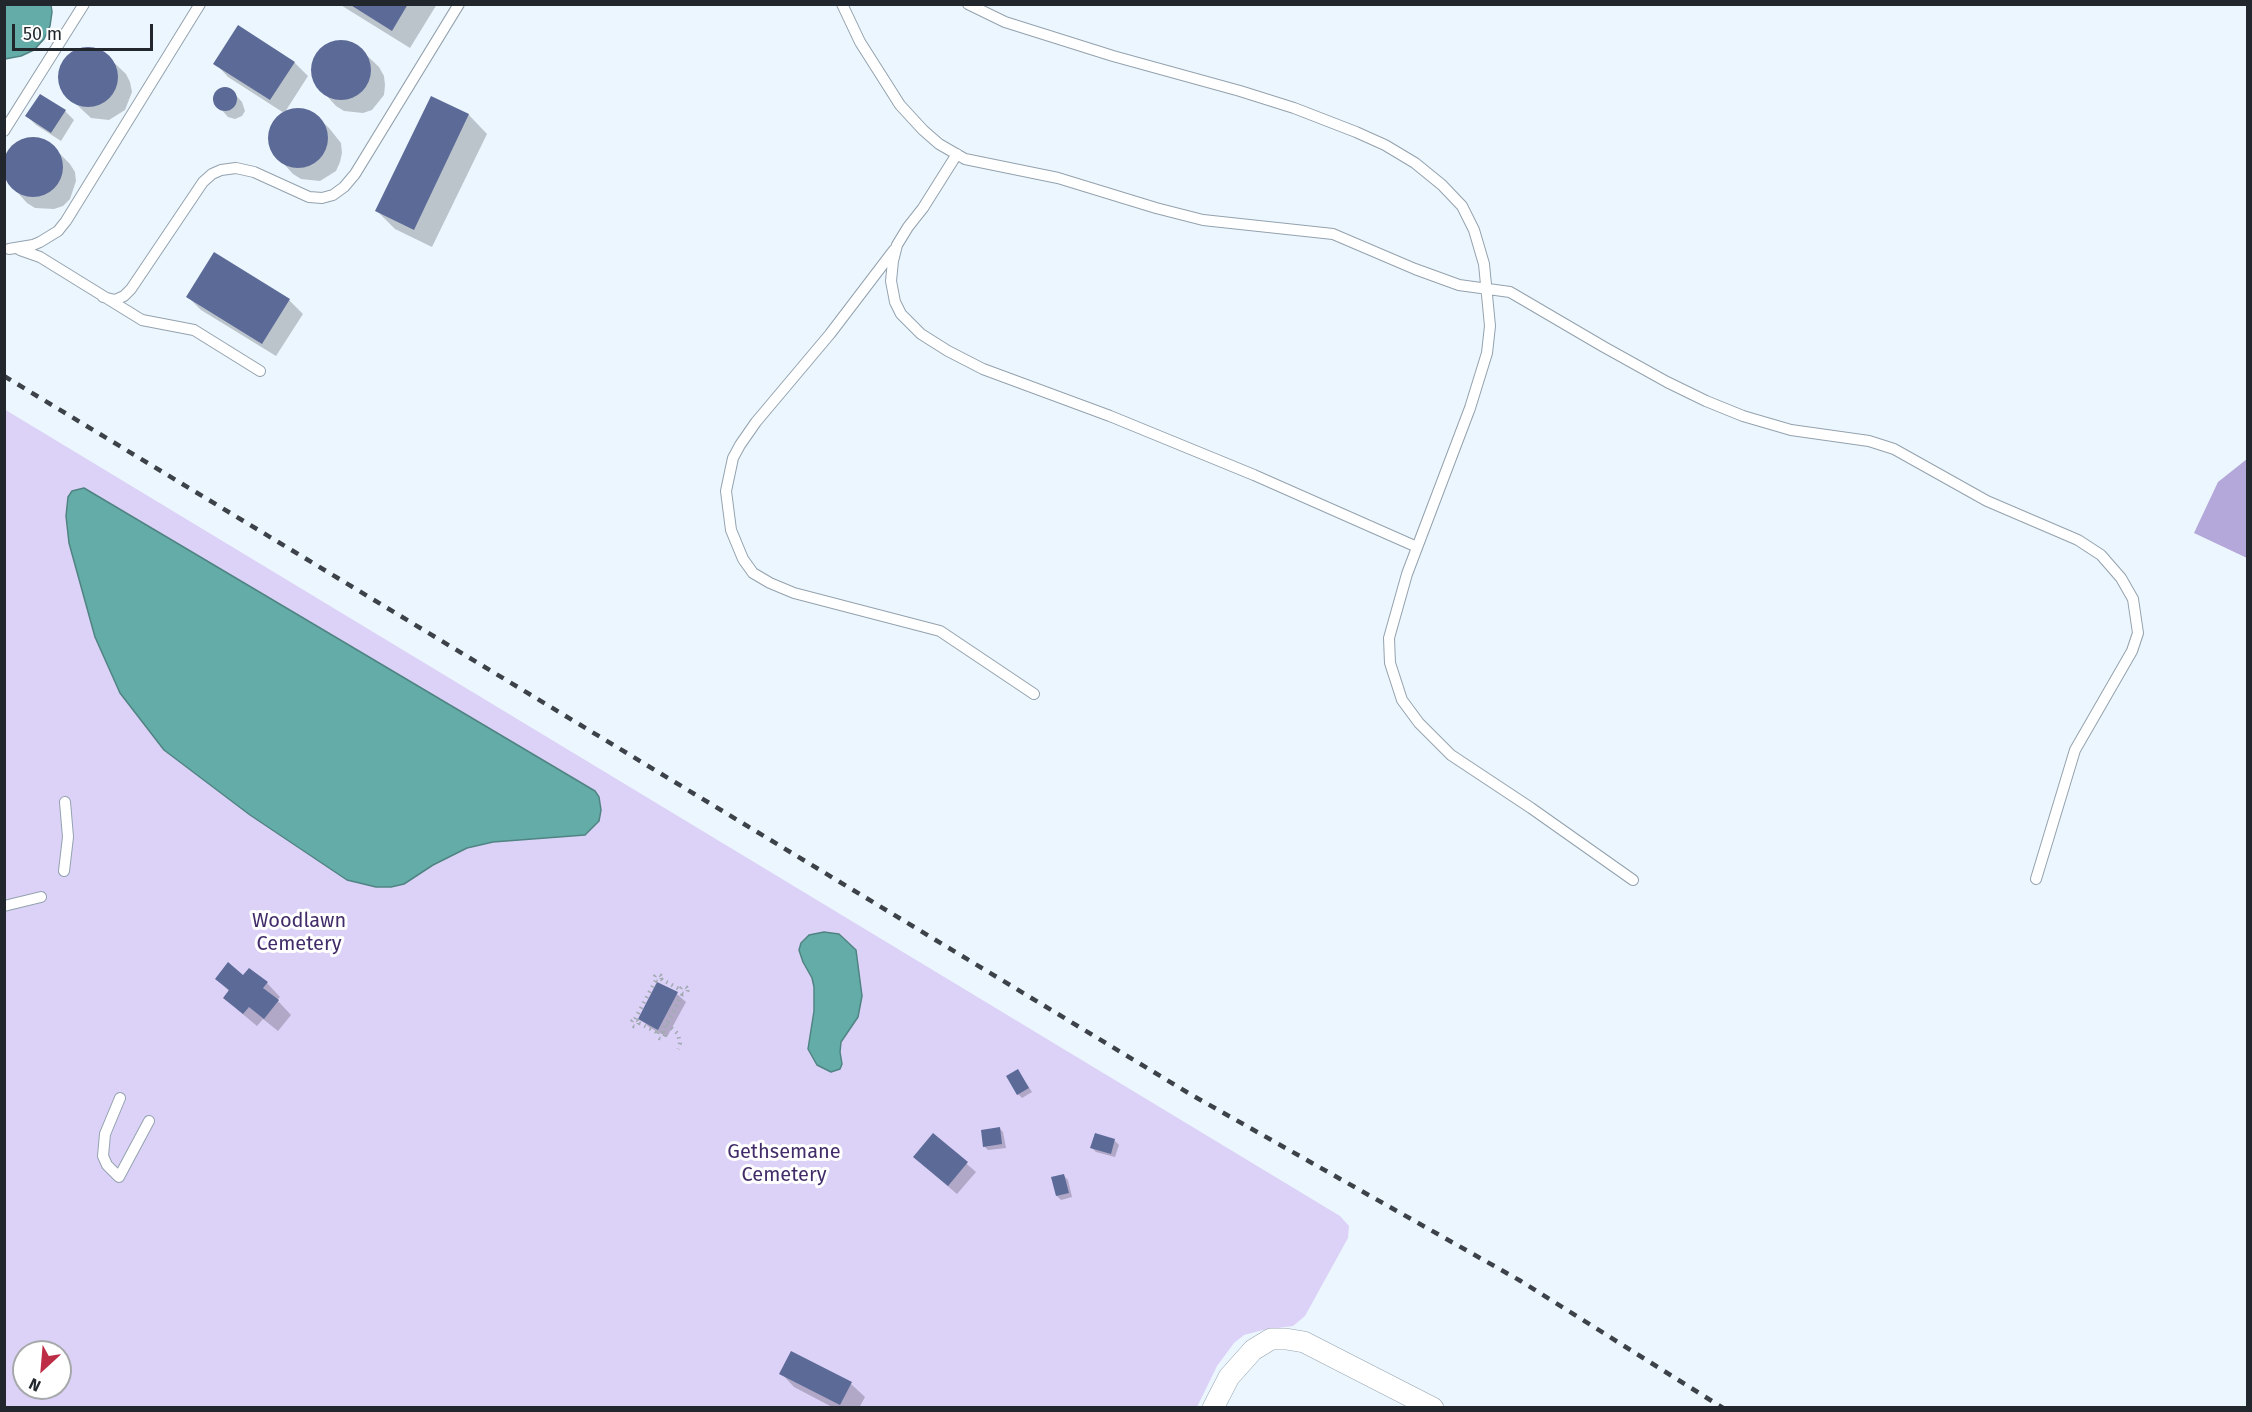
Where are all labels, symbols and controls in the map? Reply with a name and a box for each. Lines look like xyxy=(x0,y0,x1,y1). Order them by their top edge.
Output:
scale bar xyxy=(15,12,156,50)
text: 50 m xyxy=(23,23,62,45)
park label: Woodlawn Cemetery xyxy=(252,909,346,956)
park label: Gethsemane Cemetery xyxy=(727,1140,841,1187)
north arrow xyxy=(12,1340,72,1400)
text: N xyxy=(26,1374,44,1396)

